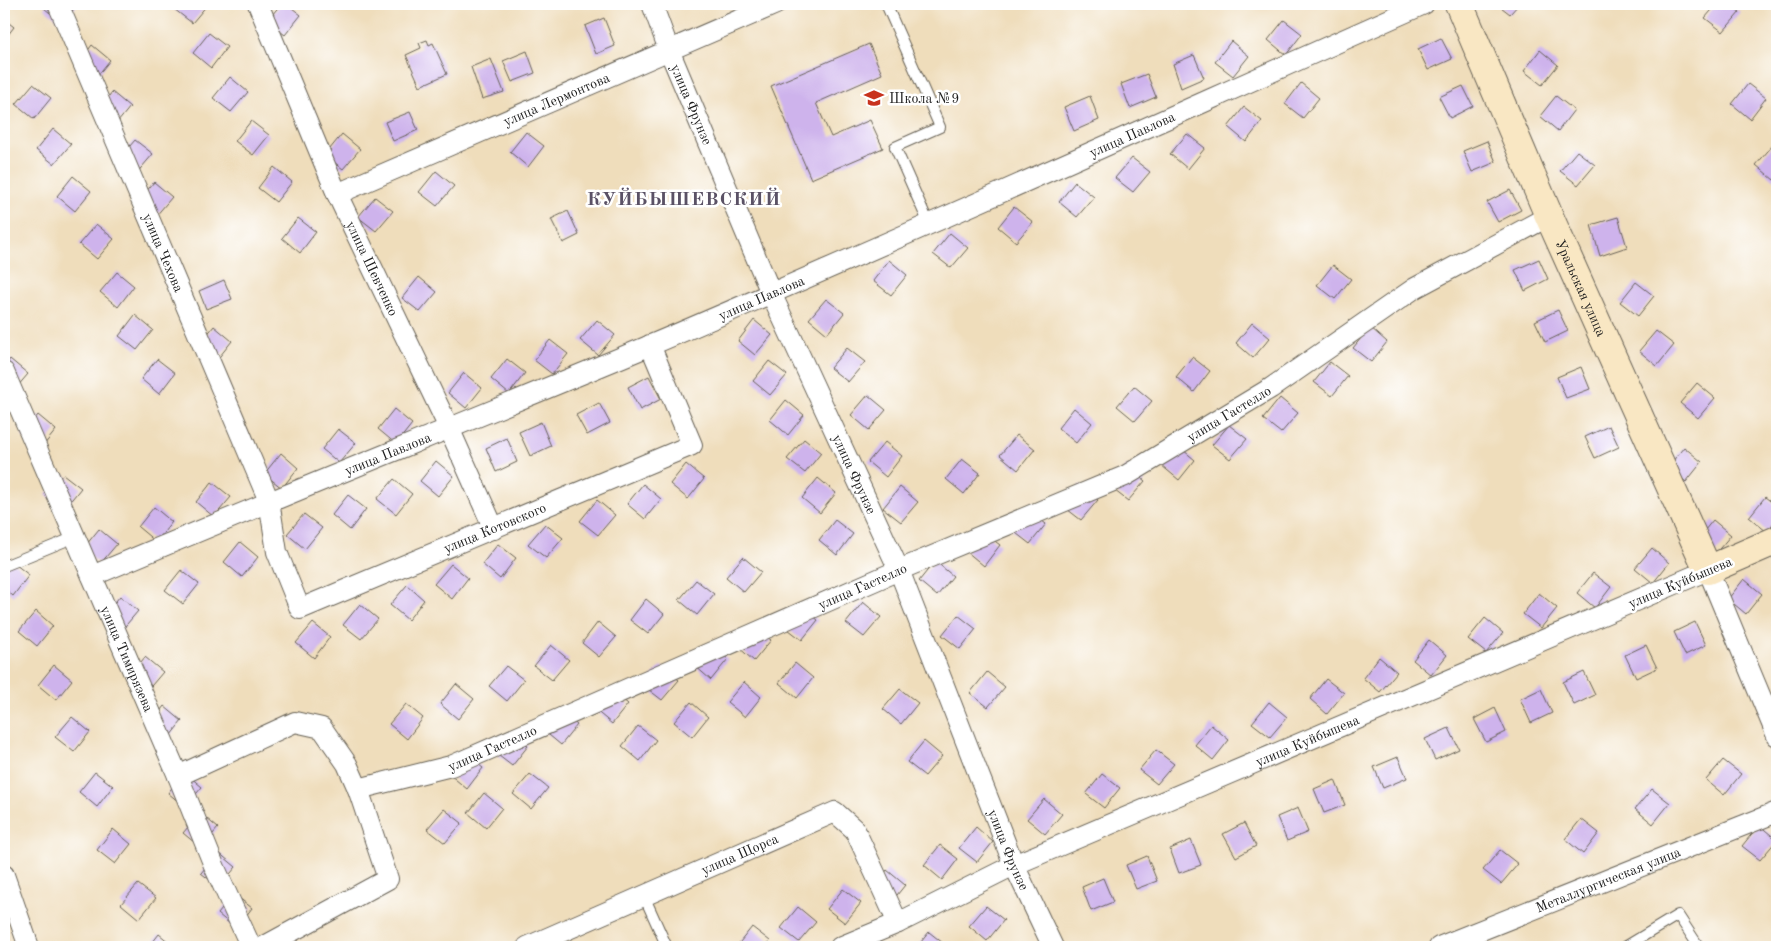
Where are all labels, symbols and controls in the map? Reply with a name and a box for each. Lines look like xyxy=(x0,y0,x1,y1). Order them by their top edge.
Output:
street label: улица Фрунзе xyxy=(668,62,714,147)
street label: улица Лермонтова xyxy=(501,71,612,129)
school or university icon: Школа №9 xyxy=(863,87,885,109)
place label: Школа №9 xyxy=(889,92,959,106)
street label: улица Павлова xyxy=(1088,110,1177,160)
district label: КУЙБЫШЕВСКИЙ xyxy=(587,187,781,210)
street label: улица Чехова xyxy=(140,212,185,294)
street label: улица Шевченко xyxy=(343,219,400,318)
street label: Уральская улица xyxy=(1553,238,1608,339)
street label: улица Павлова xyxy=(717,274,807,323)
street label: улица Гастелло xyxy=(1185,384,1274,445)
street label: улица Павлова xyxy=(343,431,433,478)
street label: улица Фрунзе xyxy=(829,432,878,516)
street label: улица Котовского xyxy=(442,501,548,556)
street label: улица Куйбышева xyxy=(1627,555,1734,611)
street label: улица Гастелло xyxy=(816,561,909,612)
street label: улица Тимирязева xyxy=(98,604,155,714)
street label: улица Куйбышева xyxy=(1254,713,1362,770)
street label: улица Гастелло xyxy=(446,723,539,774)
street label: улица Фрунзе xyxy=(985,807,1031,893)
street label: улица Щорса xyxy=(699,832,781,878)
street label: Металлургическая улица xyxy=(1534,845,1683,916)

